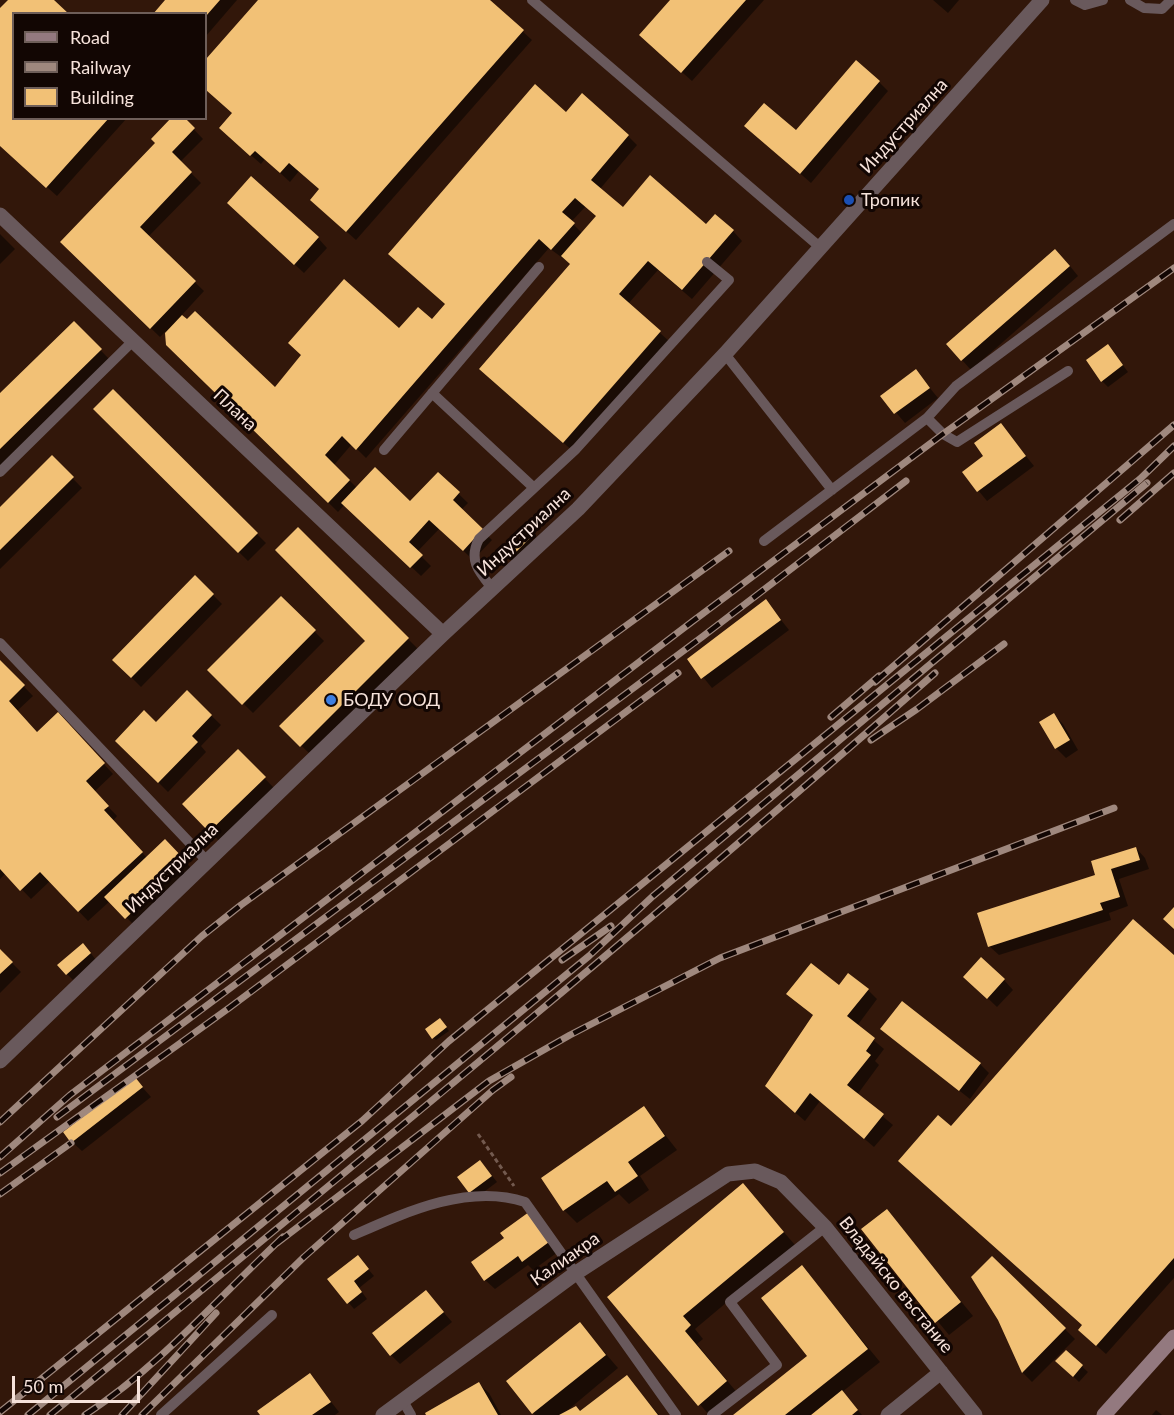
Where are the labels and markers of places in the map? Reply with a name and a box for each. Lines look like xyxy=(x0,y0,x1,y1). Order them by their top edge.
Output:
place label: Тропик xyxy=(861,189,920,211)
marker: Тропик xyxy=(842,193,856,207)
place label: БОДУ ООД xyxy=(343,689,440,711)
marker: БОДУ ООД xyxy=(324,693,338,707)

